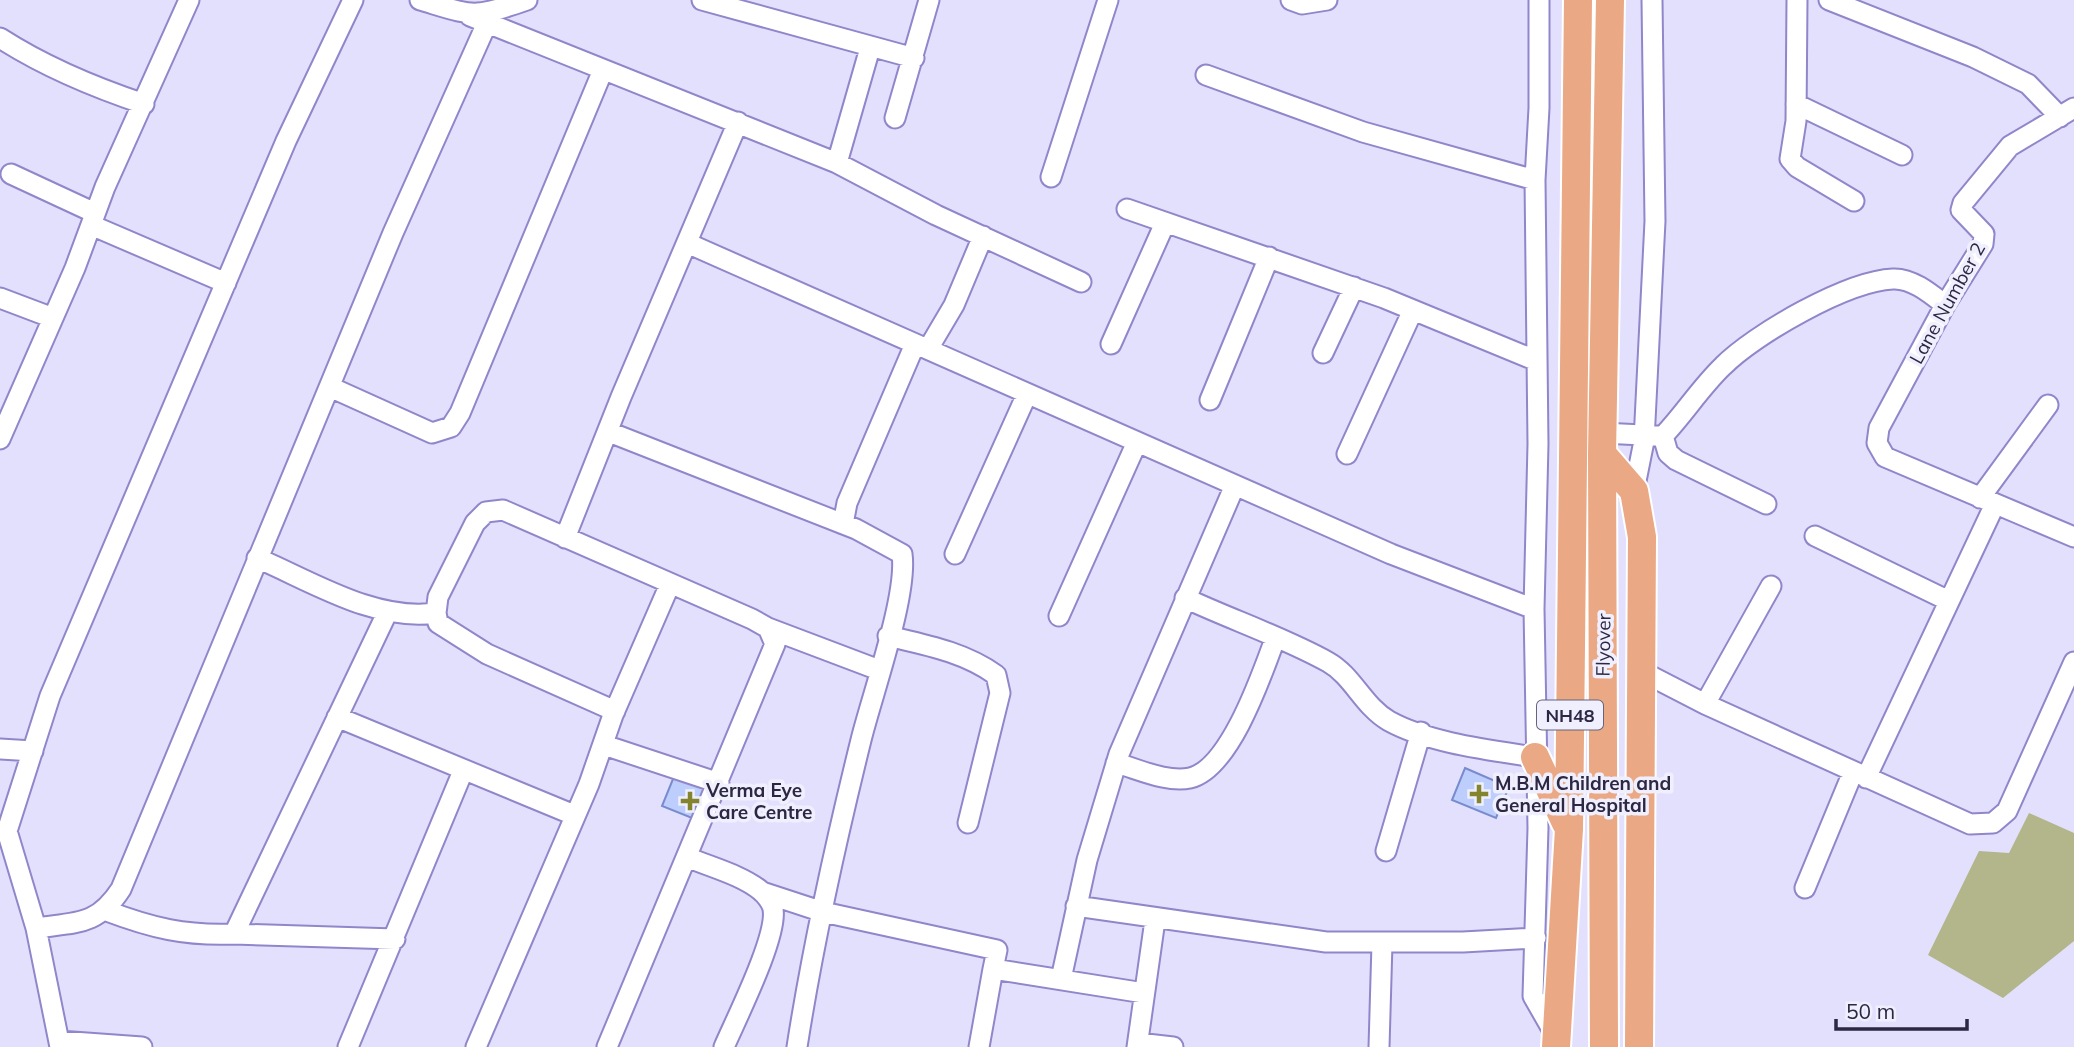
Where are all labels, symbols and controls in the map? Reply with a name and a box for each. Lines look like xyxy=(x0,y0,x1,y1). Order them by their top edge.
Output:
street label: Lane Number 2 xyxy=(1904,238,1990,368)
street label: Flyover xyxy=(1590,613,1616,677)
road number: NH48 xyxy=(1537,700,1603,730)
place label: M.B.M Children and General Hospital xyxy=(1495,771,1671,817)
place label: Verma Eye Care Centre xyxy=(705,778,813,824)
marker: M.B.M Children and General Hospital xyxy=(1469,784,1489,804)
marker: Verma Eye Care Centre xyxy=(680,791,700,811)
scale bar xyxy=(1836,988,1967,1032)
text: 50 m xyxy=(1846,998,1895,1024)

